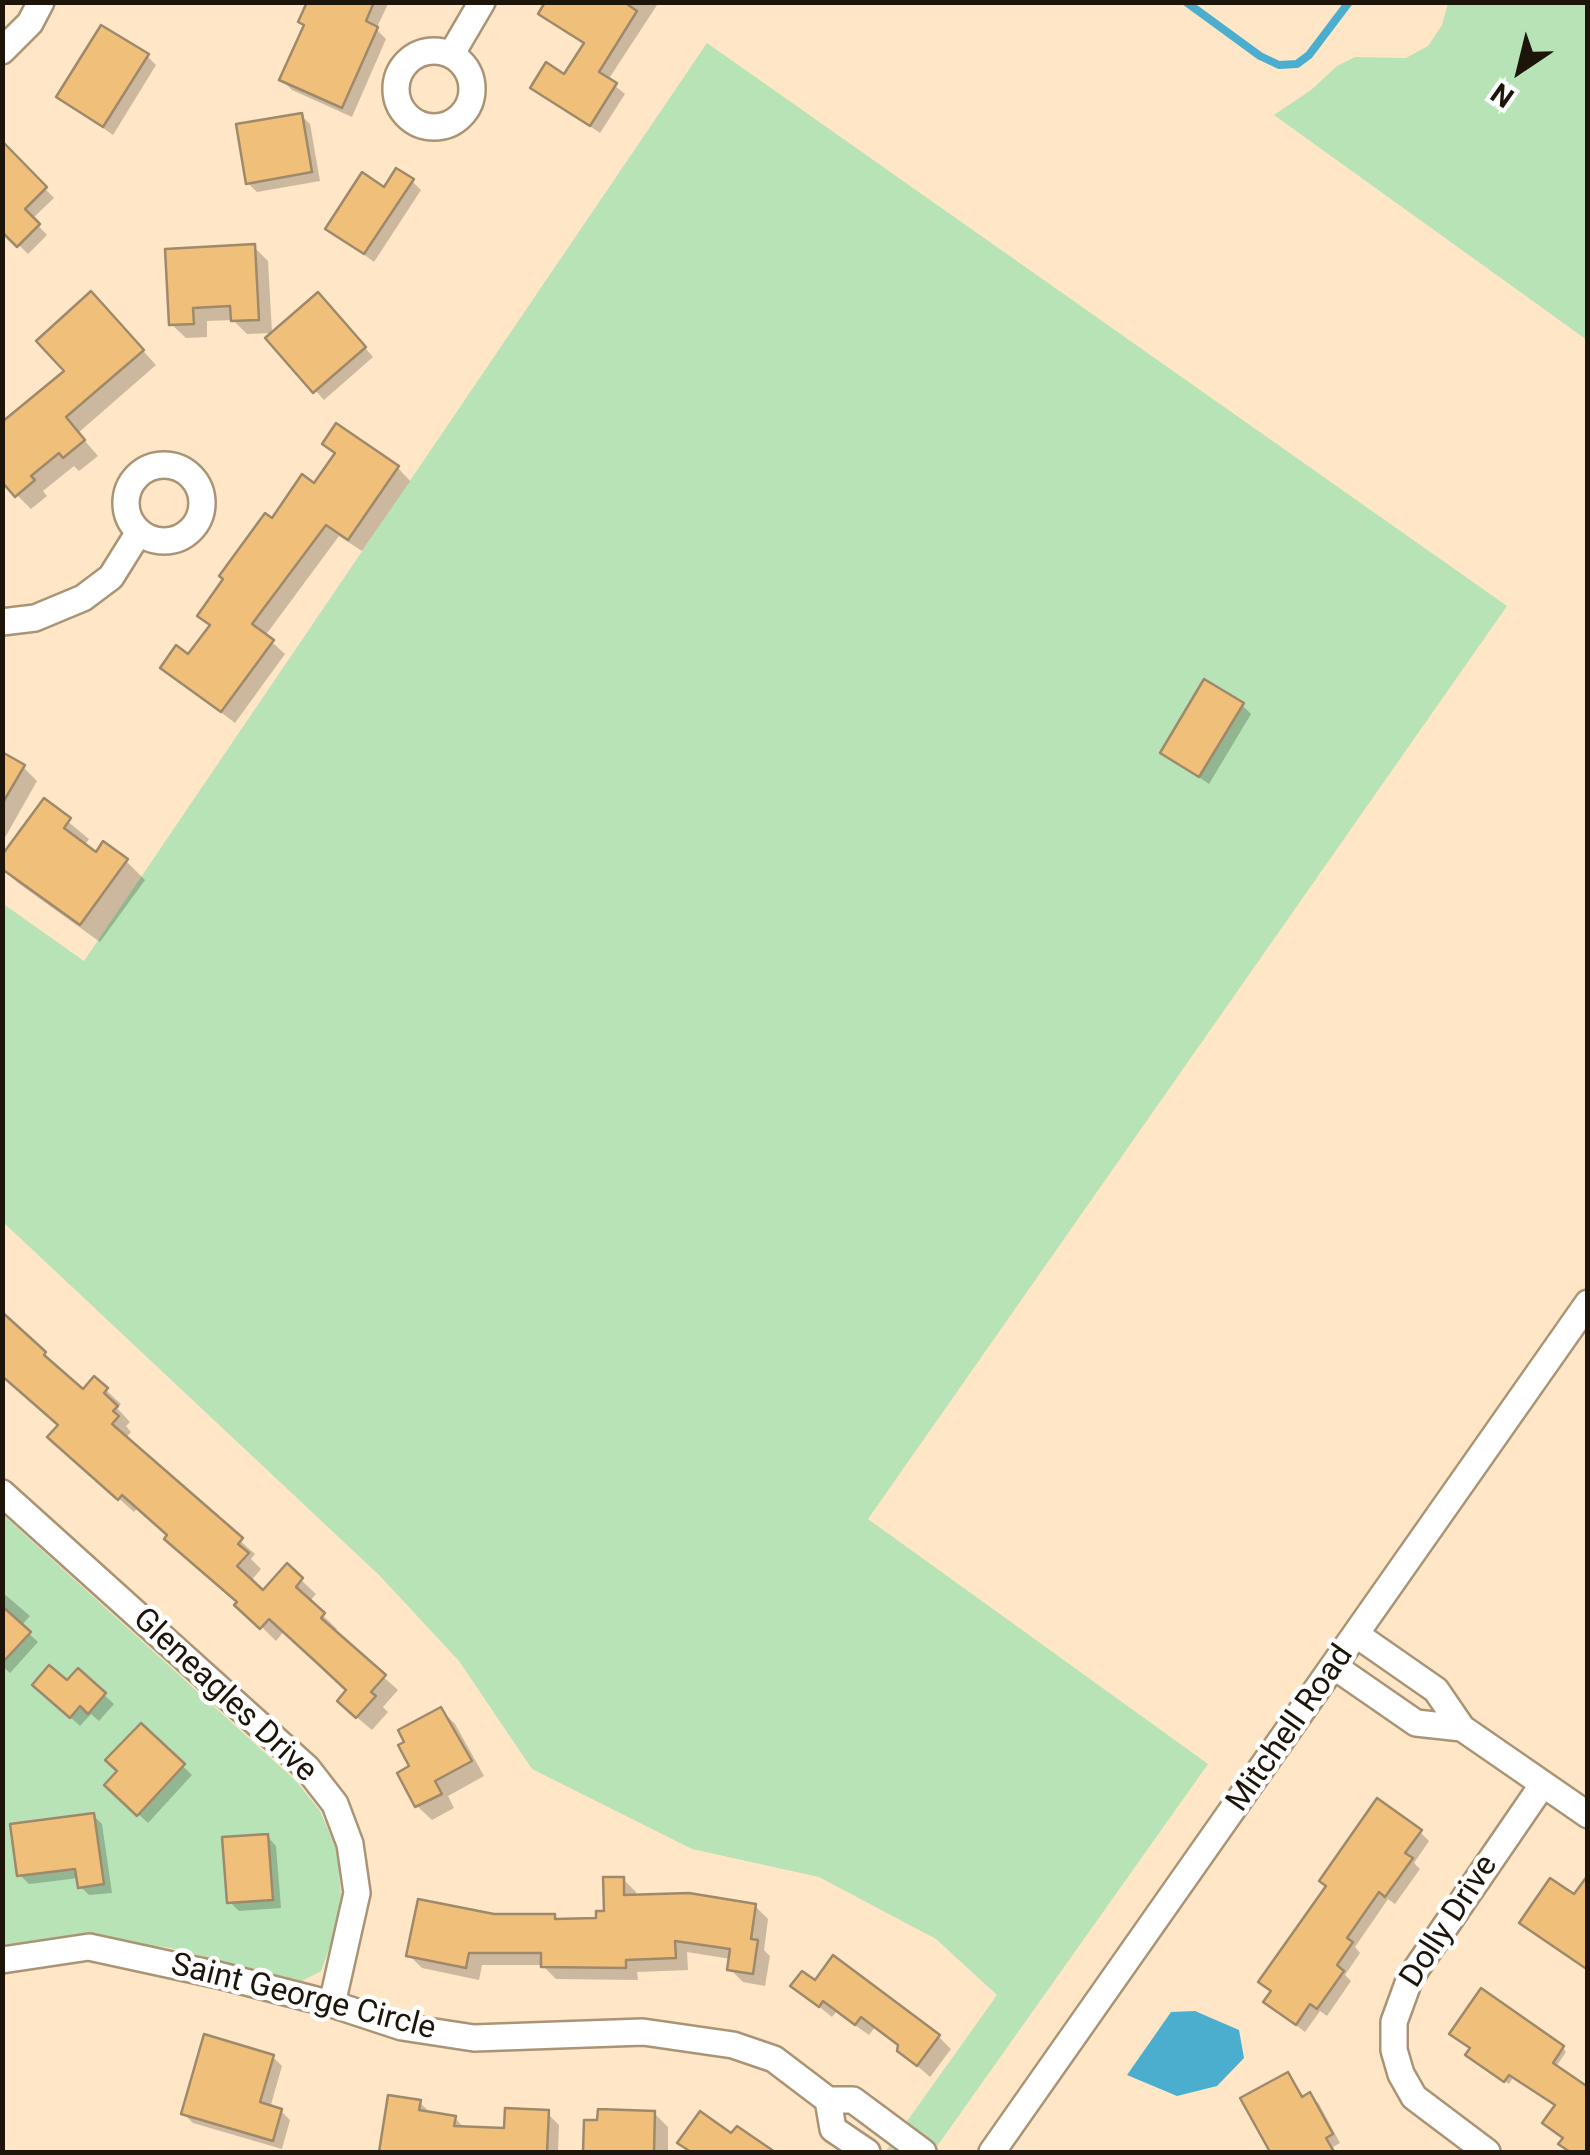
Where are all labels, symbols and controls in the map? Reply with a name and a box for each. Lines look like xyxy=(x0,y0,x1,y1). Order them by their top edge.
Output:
north arrow xyxy=(1470,20,1570,120)
text: N xyxy=(1485,76,1520,114)
street label: Gleneagles Drive xyxy=(124,1601,324,1791)
street label: Mitchell Road xyxy=(1220,1638,1362,1820)
street label: Dolly Drive xyxy=(1393,1849,1507,1995)
street label: Saint George Circle xyxy=(167,1947,439,2049)

